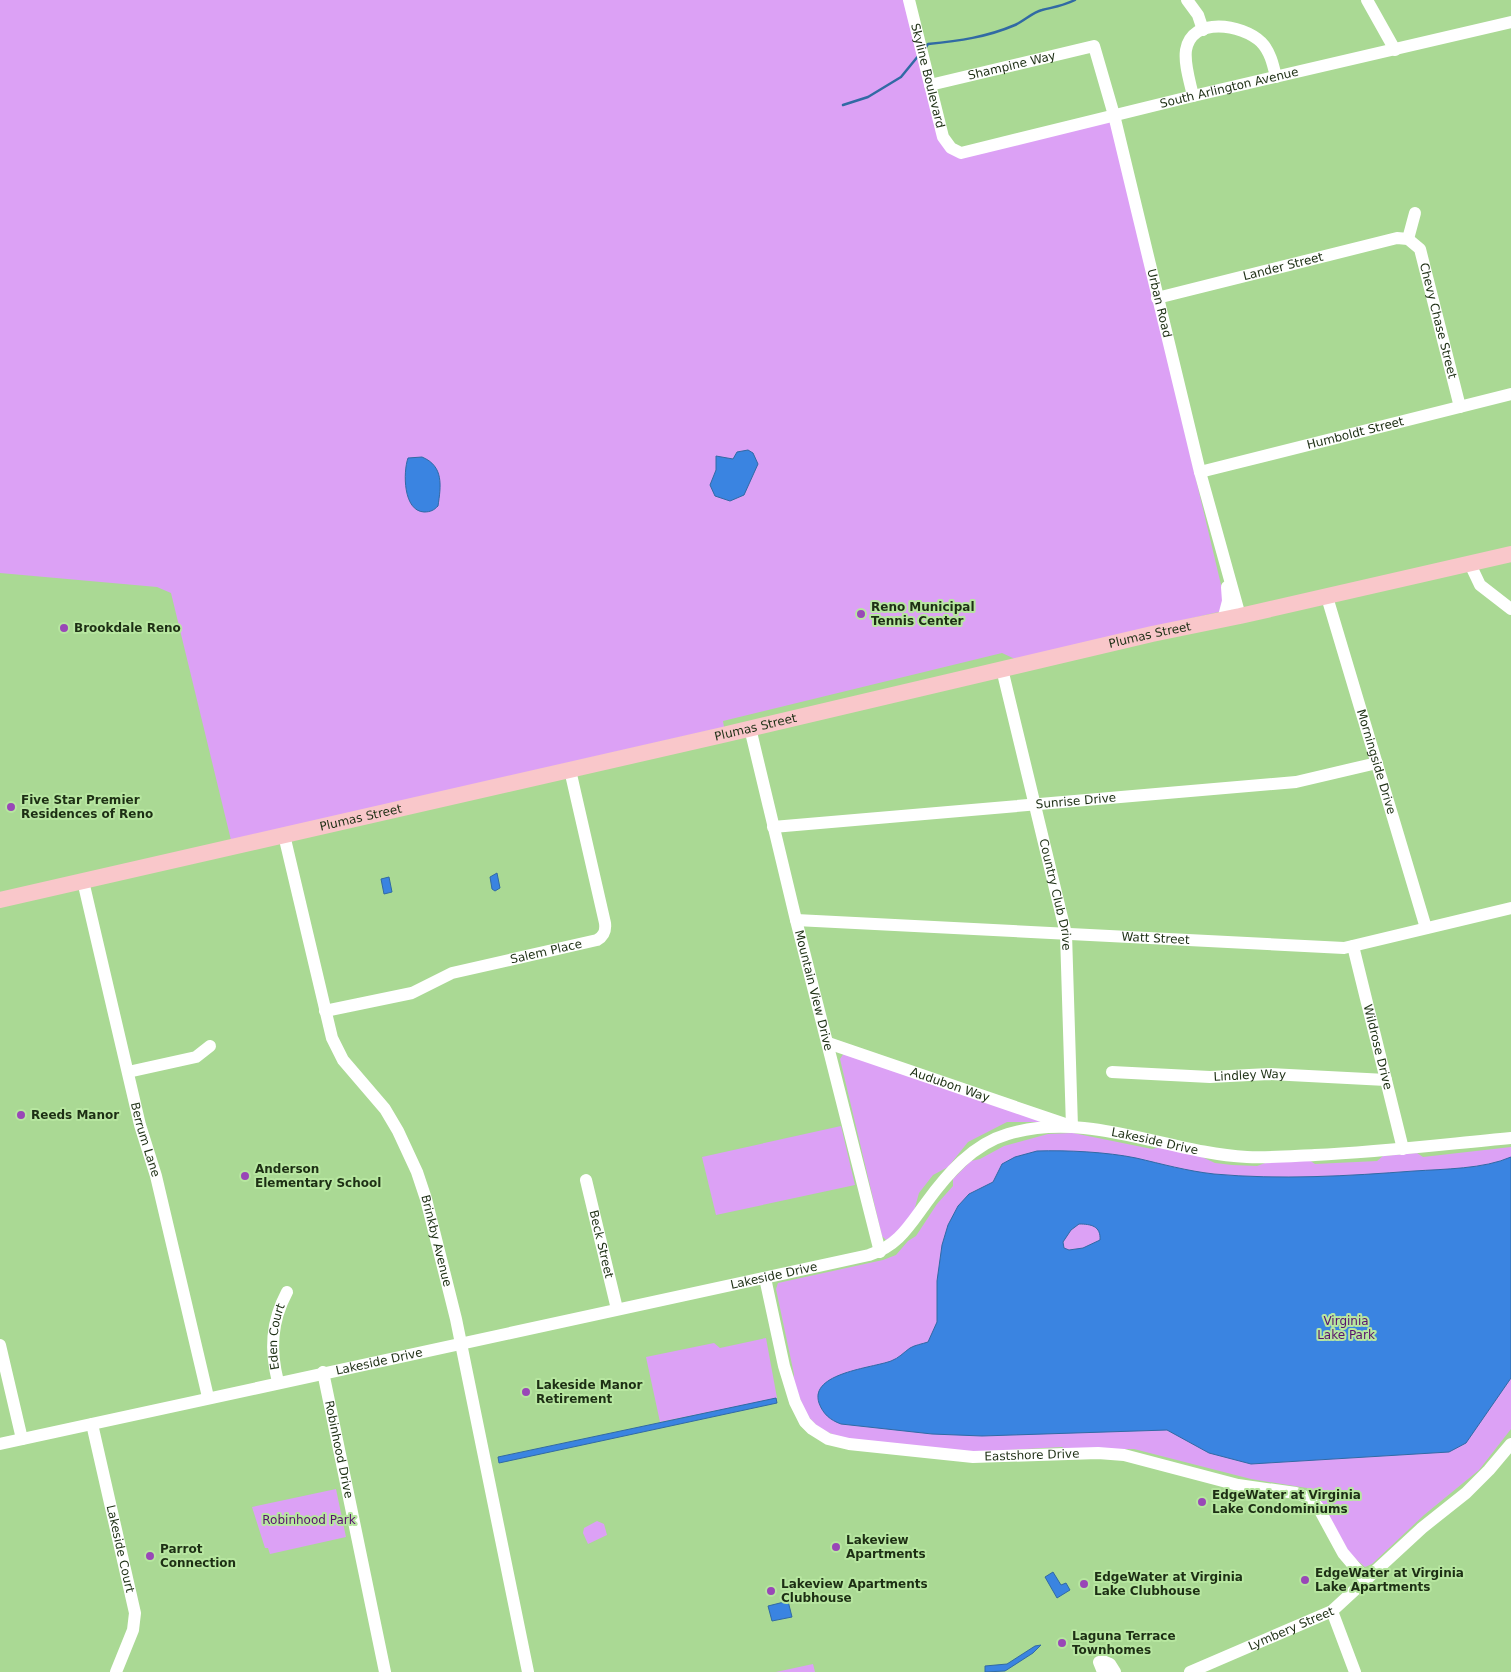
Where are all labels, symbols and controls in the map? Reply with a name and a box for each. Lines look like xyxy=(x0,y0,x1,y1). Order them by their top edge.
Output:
street label: Skyline Boulevard xyxy=(908,22,948,130)
street label: Shampine Way xyxy=(966,48,1057,83)
street label: South Arlington Avenue xyxy=(1159,65,1300,111)
street label: Lander Street xyxy=(1242,250,1325,283)
street label: Chevy Chase Street xyxy=(1417,261,1460,380)
street label: Urban Road xyxy=(1144,267,1174,339)
street label: Humboldt Street xyxy=(1305,414,1405,452)
place label: Reno Municipal Tennis Center xyxy=(871,600,975,628)
marker: Reno Municipal Tennis Center xyxy=(855,608,867,620)
street label: Plumas Street xyxy=(1107,619,1192,651)
place label: Brookdale Reno xyxy=(74,621,181,635)
marker: Brookdale Reno xyxy=(58,622,70,634)
street label: Morningside Drive xyxy=(1354,708,1399,816)
street label: Plumas Street xyxy=(713,711,798,744)
street label: Sunrise Drive xyxy=(1035,791,1117,811)
place label: Five Star Premier Residences of Reno xyxy=(21,793,153,821)
marker: Five Star Premier Residences of Reno xyxy=(5,801,17,813)
street label: Plumas Street xyxy=(318,801,403,834)
street label: Country Club Drive xyxy=(1036,837,1074,951)
street label: Mountain View Drive xyxy=(792,928,836,1052)
street label: Watt Street xyxy=(1121,930,1190,947)
street label: Salem Place xyxy=(509,937,583,967)
street label: Wildrose Drive xyxy=(1361,1003,1395,1091)
street label: Audubon Way xyxy=(909,1065,992,1105)
street label: Lindley Way xyxy=(1213,1067,1286,1084)
street label: Berrum Lane xyxy=(128,1101,163,1179)
place label: Reeds Manor xyxy=(31,1108,119,1122)
marker: Reeds Manor xyxy=(15,1109,27,1121)
street label: Lakeside Drive xyxy=(1110,1125,1199,1157)
place label: Anderson Elementary School xyxy=(255,1162,381,1190)
marker: Anderson Elementary School xyxy=(239,1170,251,1182)
street label: Brinkby Avenue xyxy=(418,1193,455,1288)
street label: Beck Street xyxy=(586,1209,616,1280)
street label: Lakeside Drive xyxy=(729,1259,819,1292)
street label: Eden Court xyxy=(266,1301,288,1371)
park label: Virginia Lake Park xyxy=(1317,1314,1375,1342)
street label: Lakeside Drive xyxy=(334,1345,424,1378)
place label: Lakeside Manor Retirement xyxy=(536,1378,643,1406)
marker: Lakeside Manor Retirement xyxy=(520,1386,532,1398)
street label: Robinhood Drive xyxy=(322,1399,356,1500)
street label: Eastshore Drive xyxy=(984,1447,1080,1464)
place label: EdgeWater at Virginia Lake Condominiums xyxy=(1212,1488,1361,1516)
marker: EdgeWater at Virginia Lake Condominiums xyxy=(1196,1496,1208,1508)
street label: Lakeside Court xyxy=(104,1504,137,1594)
park label: Robinhood Park xyxy=(262,1513,356,1527)
place label: Lakeview Apartments xyxy=(846,1533,926,1561)
marker: Lakeview Apartments xyxy=(830,1541,842,1553)
place label: Parrot Connection xyxy=(160,1542,236,1570)
marker: Parrot Connection xyxy=(144,1550,156,1562)
place label: EdgeWater at Virginia Lake Apartments xyxy=(1315,1566,1464,1594)
place label: EdgeWater at Virginia Lake Clubhouse xyxy=(1094,1570,1243,1598)
marker: EdgeWater at Virginia Lake Apartments xyxy=(1299,1574,1311,1586)
place label: Lakeview Apartments Clubhouse xyxy=(781,1577,928,1605)
marker: EdgeWater at Virginia Lake Clubhouse xyxy=(1078,1578,1090,1590)
marker: Lakeview Apartments Clubhouse xyxy=(765,1585,777,1597)
street label: Lymbery Street xyxy=(1246,1604,1336,1653)
place label: Laguna Terrace Townhomes xyxy=(1072,1629,1176,1657)
marker: Laguna Terrace Townhomes xyxy=(1056,1637,1068,1649)

